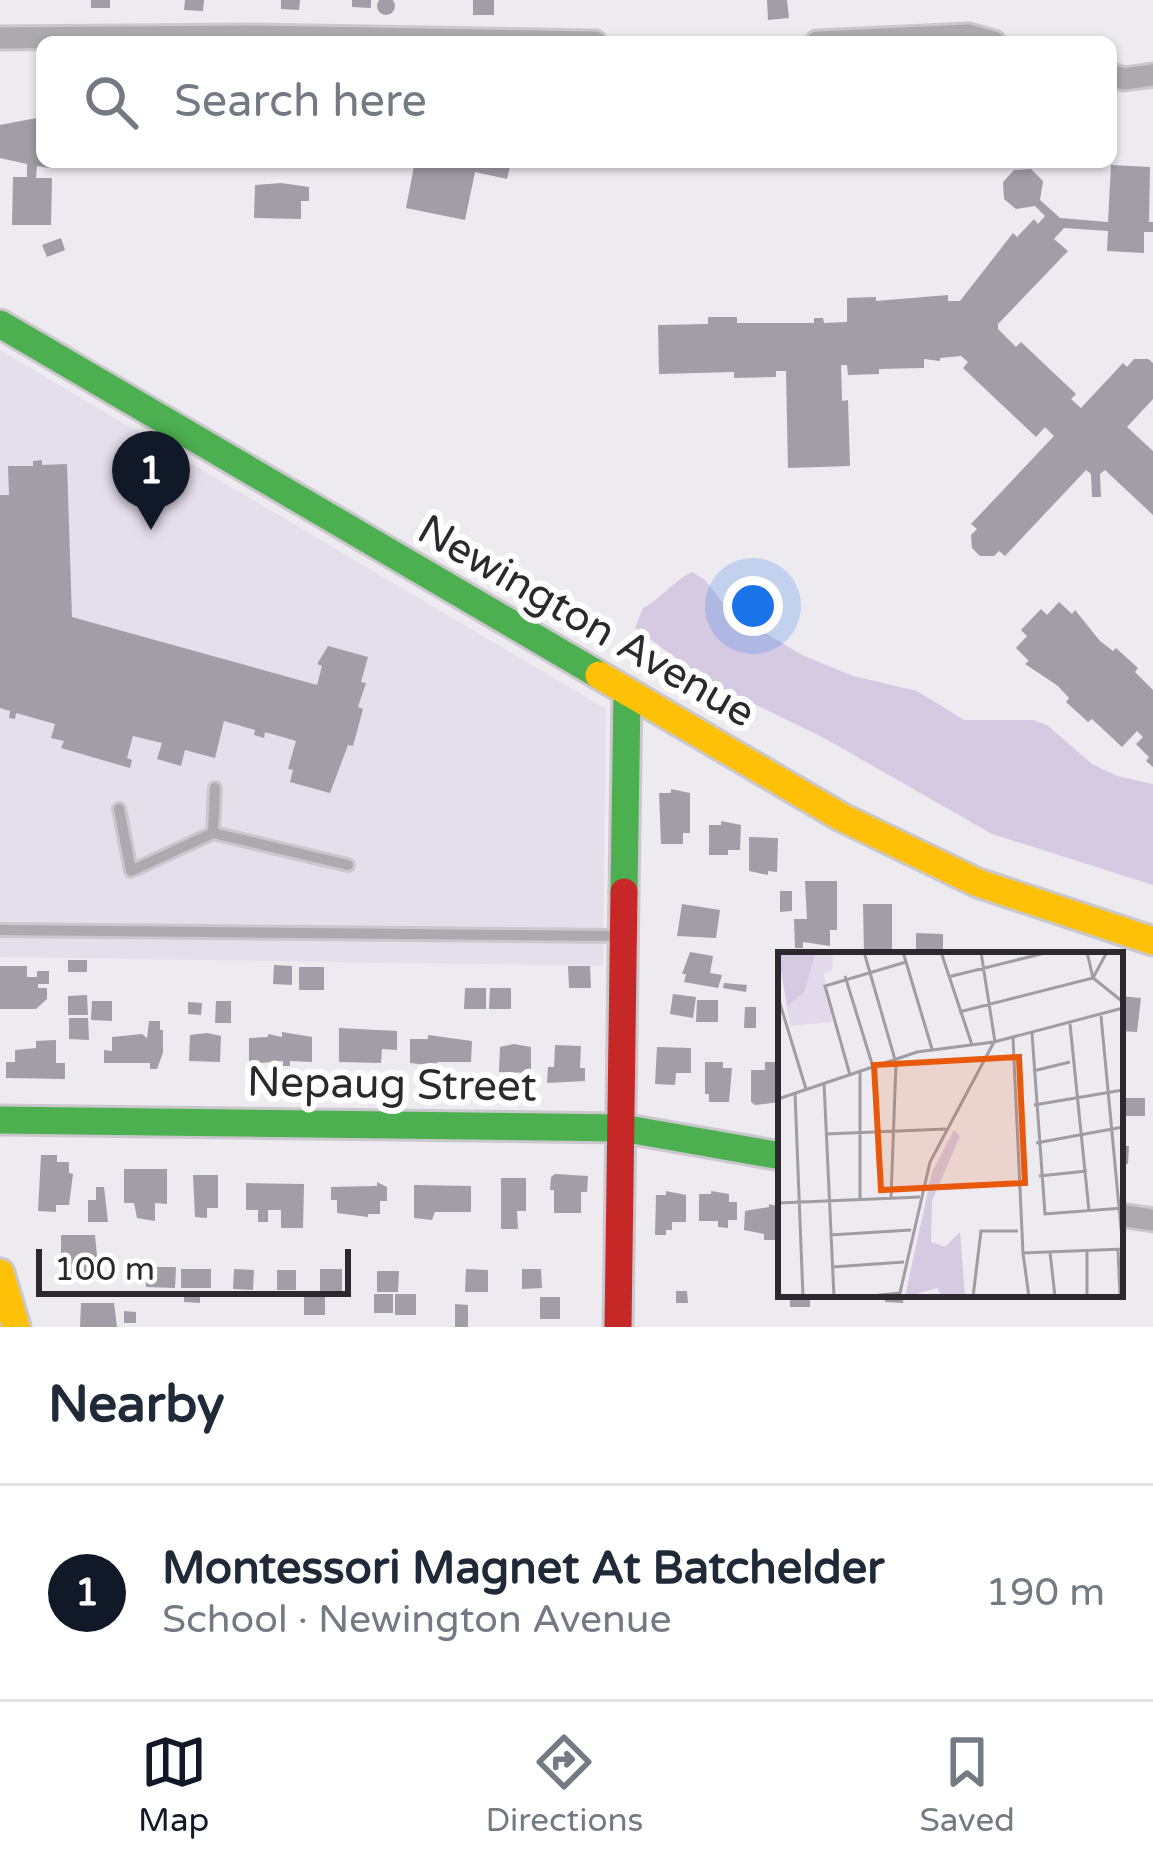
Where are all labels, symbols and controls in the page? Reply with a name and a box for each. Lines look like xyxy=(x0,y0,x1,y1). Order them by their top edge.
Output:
search box xyxy=(36,36,1117,168)
icon: search xyxy=(78,69,144,135)
text: Search here xyxy=(174,75,427,129)
pin: 1 xyxy=(112,431,190,530)
street label: Newington Avenue xyxy=(409,504,764,739)
your location xyxy=(723,576,783,636)
inset map xyxy=(778,952,1123,1297)
street label: Nepaug Street xyxy=(247,1056,537,1113)
scale bar xyxy=(36,1243,351,1296)
text: 100 m xyxy=(54,1250,155,1289)
text: Nearby xyxy=(48,1374,225,1436)
text: Montessori Magnet At Batchelder xyxy=(162,1542,884,1596)
text: 1 xyxy=(75,1569,99,1616)
text: 190 m xyxy=(986,1569,1105,1616)
text: School · Newington Avenue xyxy=(162,1596,672,1643)
tab: Map xyxy=(138,1729,209,1840)
tab: Directions xyxy=(485,1729,643,1840)
tab: Saved xyxy=(920,1729,1015,1840)

